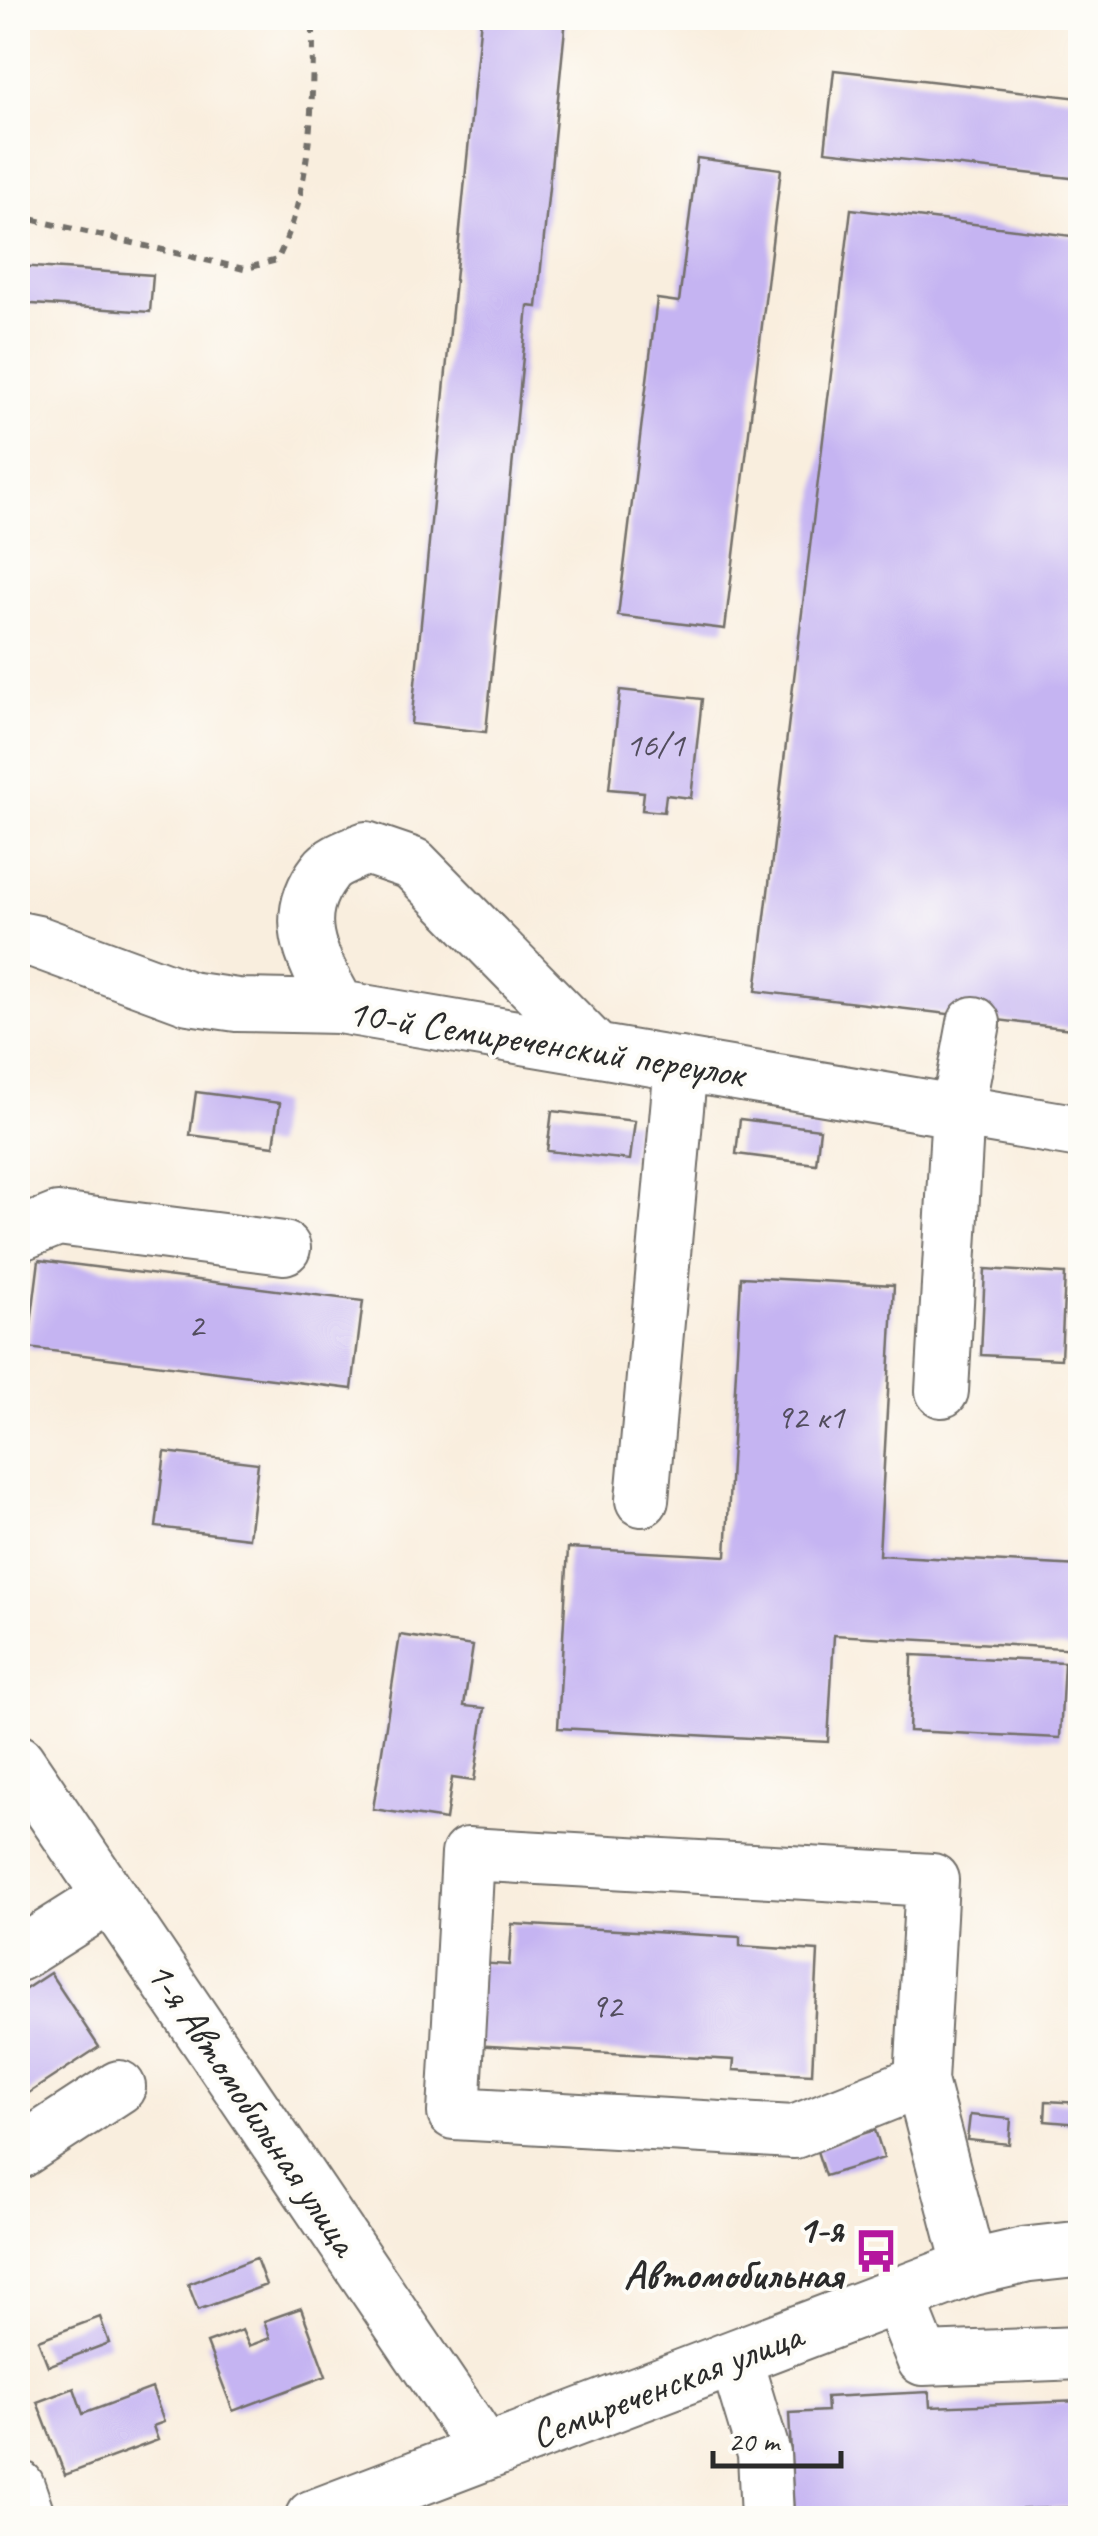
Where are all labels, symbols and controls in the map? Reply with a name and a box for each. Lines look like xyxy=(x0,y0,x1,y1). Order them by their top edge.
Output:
house number: 16/1 xyxy=(626,722,687,767)
street label: 10-й Семиреченский переулок xyxy=(344,987,751,1100)
house number: 2 xyxy=(188,1302,207,1347)
house number: 92 к1 xyxy=(776,1394,847,1439)
street label: 1-я Автомобильная улица xyxy=(135,1951,371,2267)
house number: 92 xyxy=(590,1983,625,2028)
place label: 1-я Автомобильная xyxy=(624,2204,846,2300)
bus stop icon: 1-я Автомобильная xyxy=(852,2227,900,2275)
street label: Семиреченская улица xyxy=(524,2309,812,2460)
scale bar xyxy=(713,2406,840,2468)
text: 20 m xyxy=(728,2422,781,2460)

